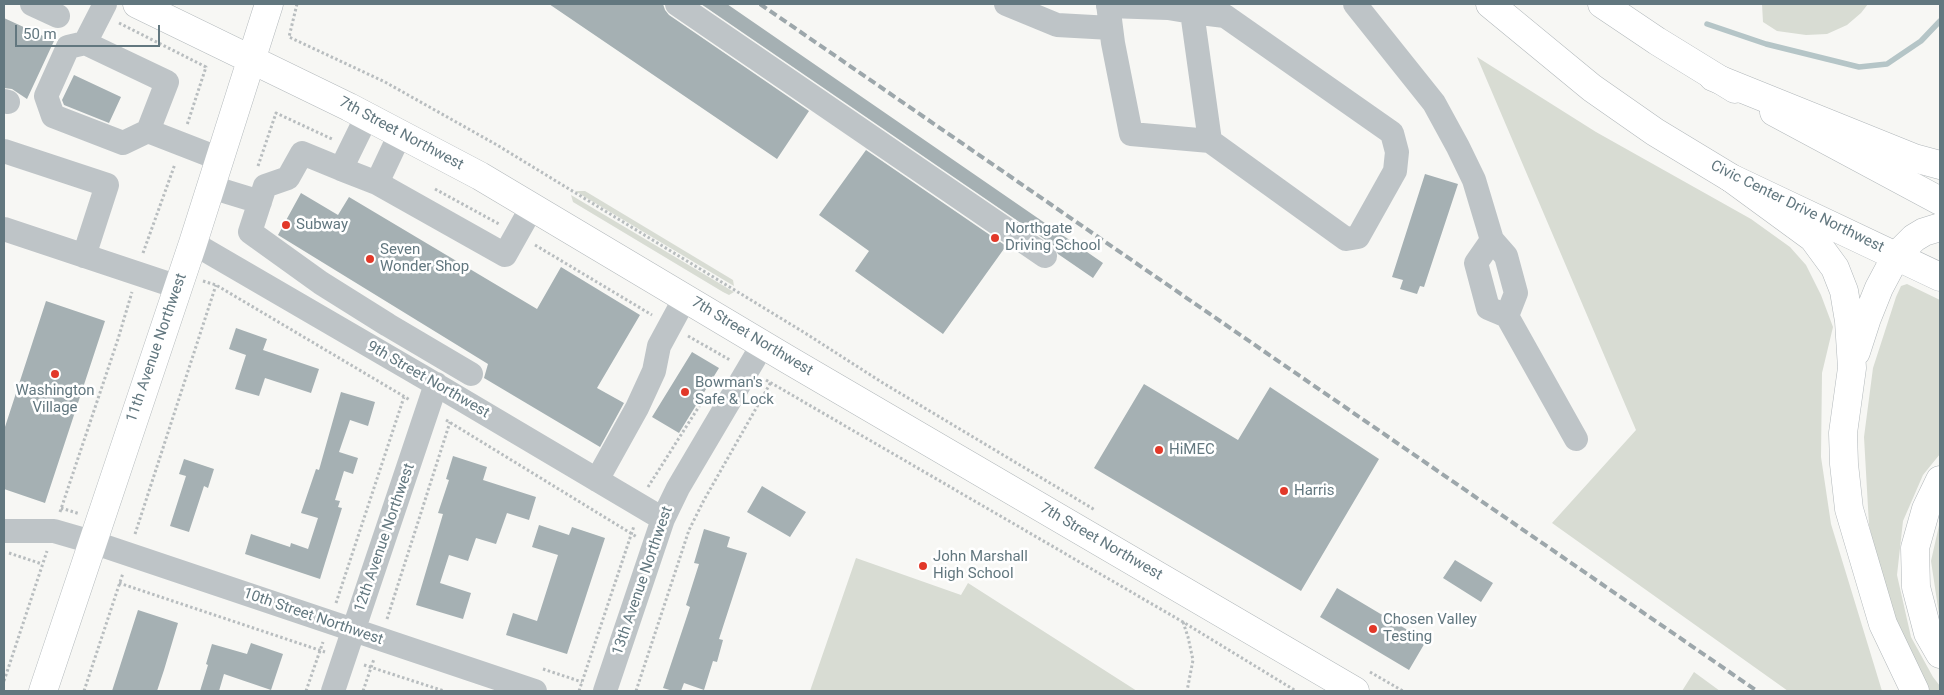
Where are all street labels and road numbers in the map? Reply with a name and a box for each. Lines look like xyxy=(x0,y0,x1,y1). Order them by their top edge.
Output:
street label: 7th Street Northwest xyxy=(336,94,466,174)
street label: Civic Center Drive Northwest xyxy=(1707,157,1887,257)
street label: 11th Avenue Northwest xyxy=(123,271,191,425)
street label: 7th Street Northwest xyxy=(688,294,816,380)
street label: 9th Street Northwest xyxy=(364,338,492,422)
street label: 12th Avenue Northwest xyxy=(351,461,419,615)
street label: 7th Street Northwest xyxy=(1037,500,1165,584)
street label: 13th Avenue Northwest xyxy=(609,504,677,658)
street label: 10th Street Northwest xyxy=(241,585,385,649)

